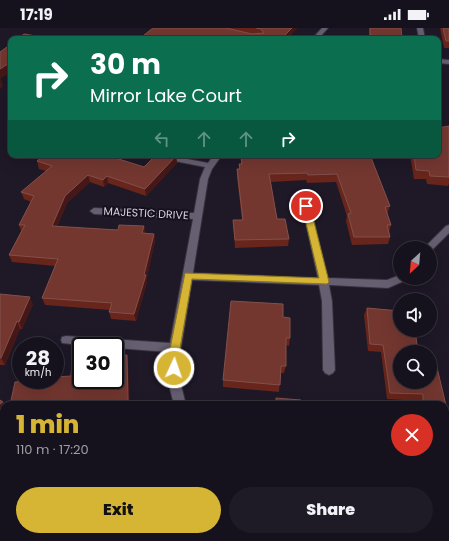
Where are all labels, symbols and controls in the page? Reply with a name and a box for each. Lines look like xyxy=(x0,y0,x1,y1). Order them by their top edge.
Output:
text: 17:19 xyxy=(20,4,53,25)
text: 30 m xyxy=(90,45,161,84)
icon: right xyxy=(24,52,76,104)
text: Mirror Lake Court xyxy=(90,83,242,108)
icon: left xyxy=(151,128,173,150)
icon: ahead xyxy=(193,128,215,150)
icon: ahead xyxy=(235,128,257,150)
icon: right xyxy=(277,128,299,150)
pin xyxy=(289,189,323,223)
icon: arrive xyxy=(295,195,317,217)
street label: MAJESTIC DRIVE xyxy=(103,203,189,223)
north arrow xyxy=(393,241,437,285)
map controls xyxy=(393,241,437,389)
button: sound xyxy=(393,293,437,337)
speed limit sign: 30 xyxy=(72,337,124,389)
text: 28 xyxy=(26,344,50,372)
button: search xyxy=(393,345,437,389)
position arrow xyxy=(153,347,195,389)
text: km/h xyxy=(25,365,51,380)
text: 1 min xyxy=(16,408,79,441)
button: close xyxy=(391,414,433,456)
text: 110 m · 17:20 xyxy=(16,440,89,459)
button: Exit xyxy=(16,487,221,533)
button: Share xyxy=(229,487,433,533)

